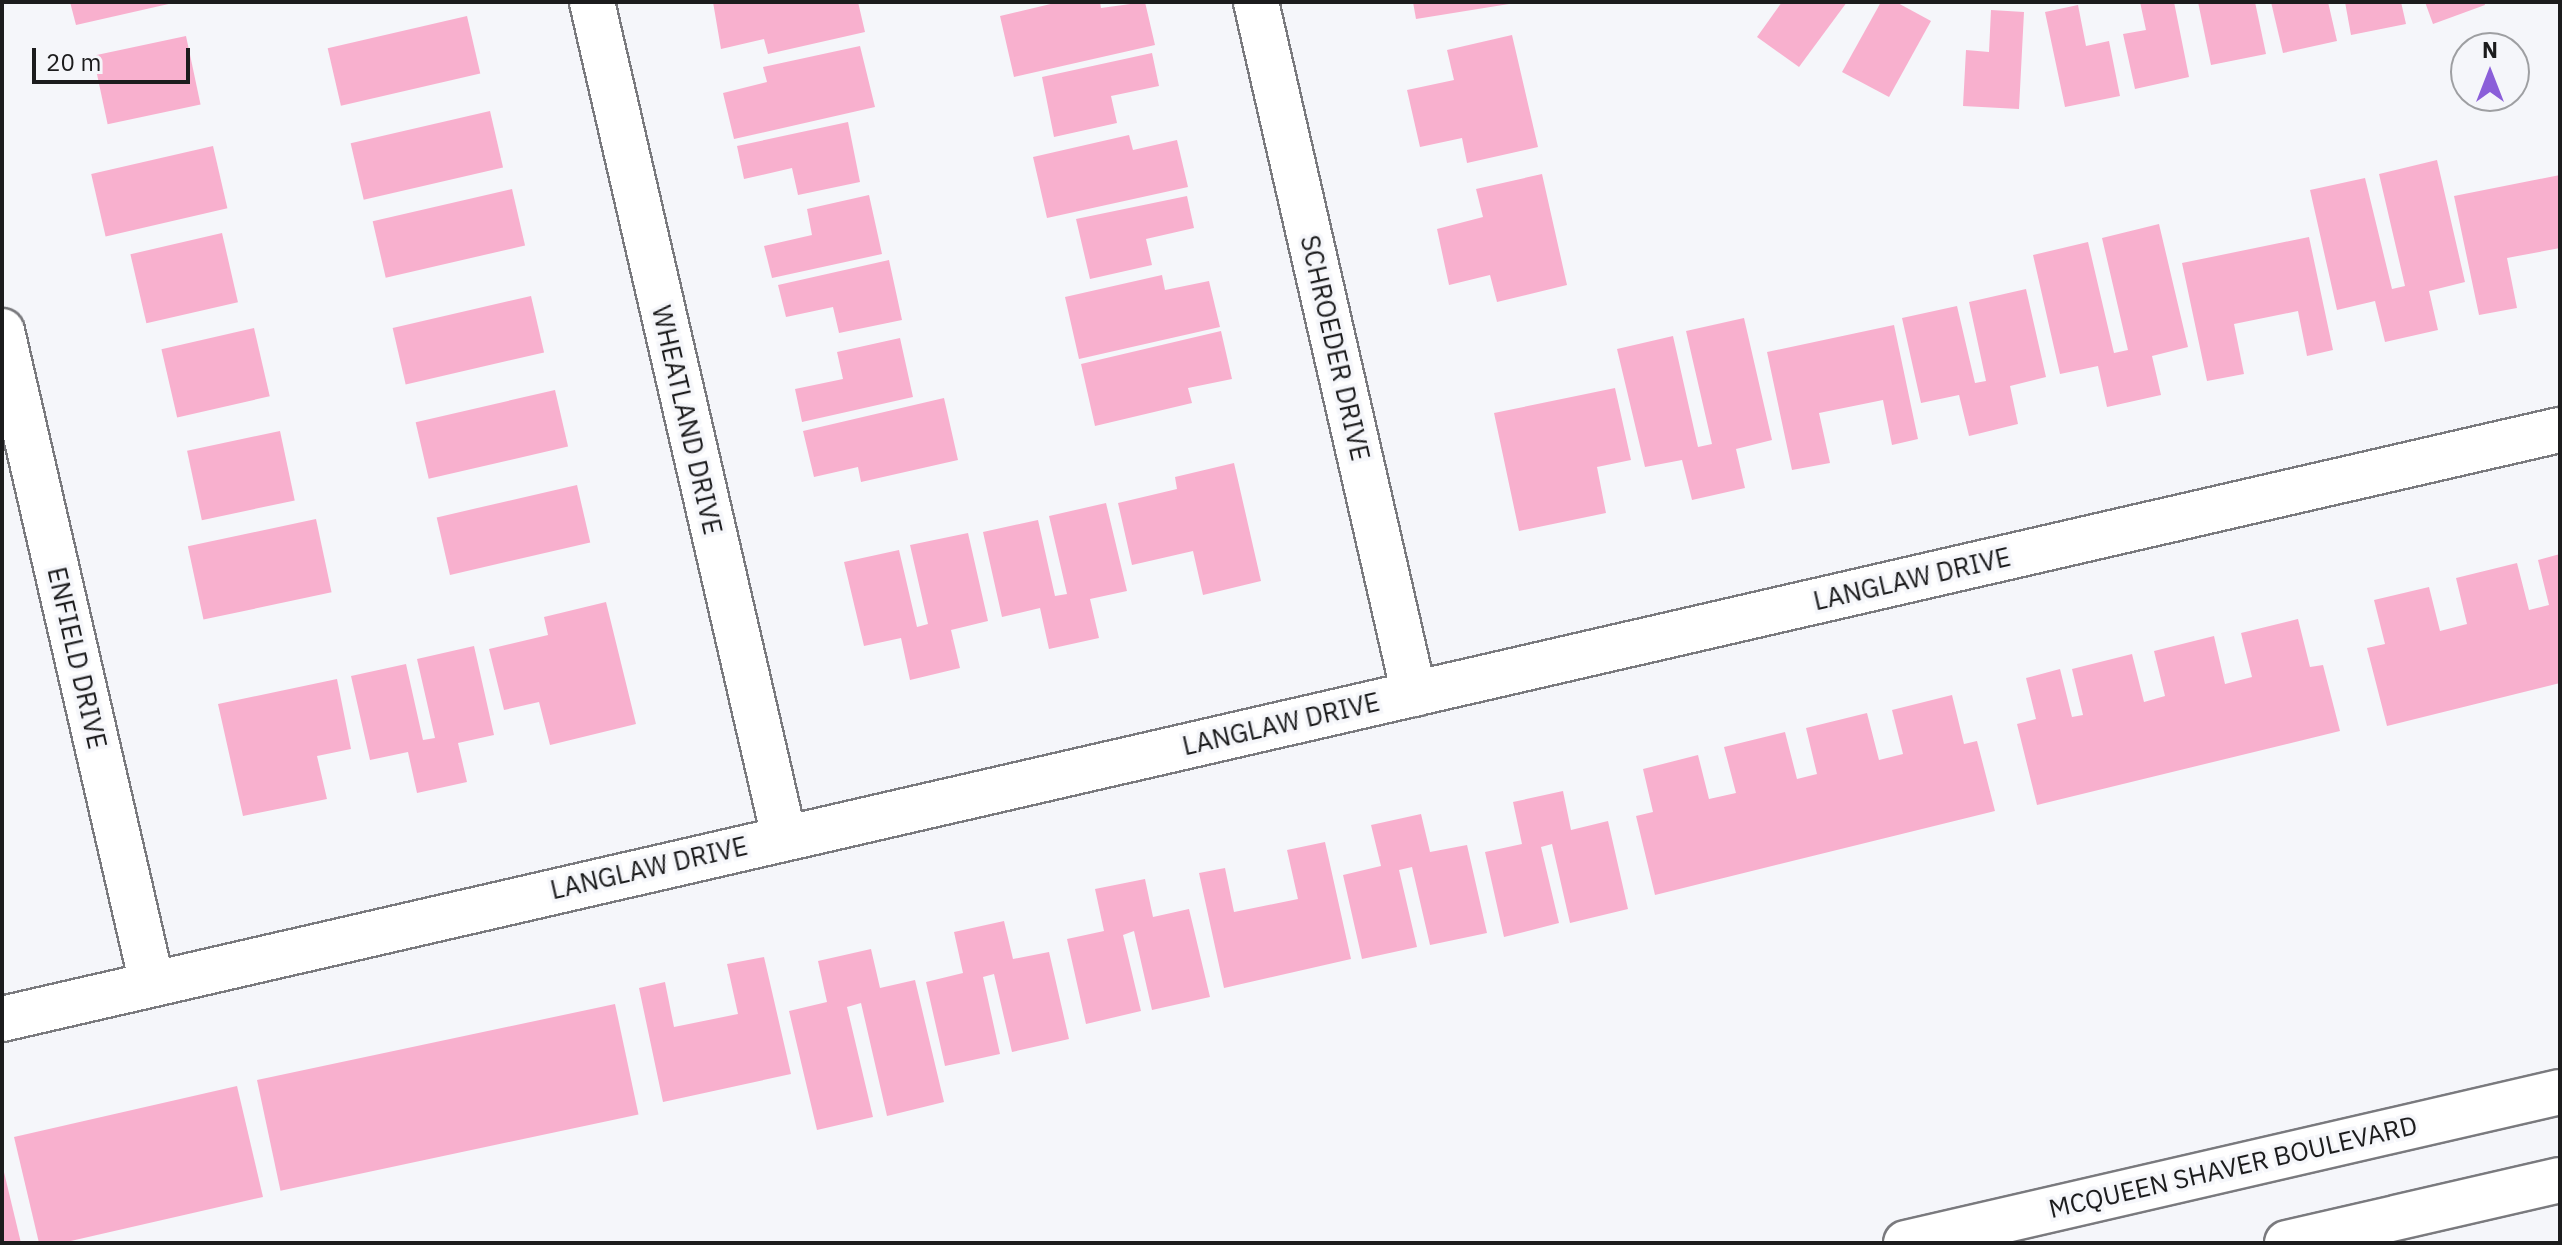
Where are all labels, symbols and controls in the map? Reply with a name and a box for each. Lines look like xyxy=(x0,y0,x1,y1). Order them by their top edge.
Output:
scale bar xyxy=(36,32,194,82)
north arrow xyxy=(2450,32,2530,112)
text: N xyxy=(2482,35,2498,64)
text: 20 m xyxy=(46,46,101,78)
street label: SCHROEDER DRIVE xyxy=(1294,232,1376,464)
street label: WHEATLAND DRIVE xyxy=(645,302,729,538)
street label: LANGLAW DRIVE xyxy=(1810,541,2014,617)
street label: ENFIELD DRIVE xyxy=(41,564,113,752)
street label: LANGLAW DRIVE xyxy=(1179,686,1383,762)
street label: LANGLAW DRIVE xyxy=(547,830,751,906)
street label: MCQUEEN SHAVER BOULEVARD xyxy=(2046,1109,2420,1225)

